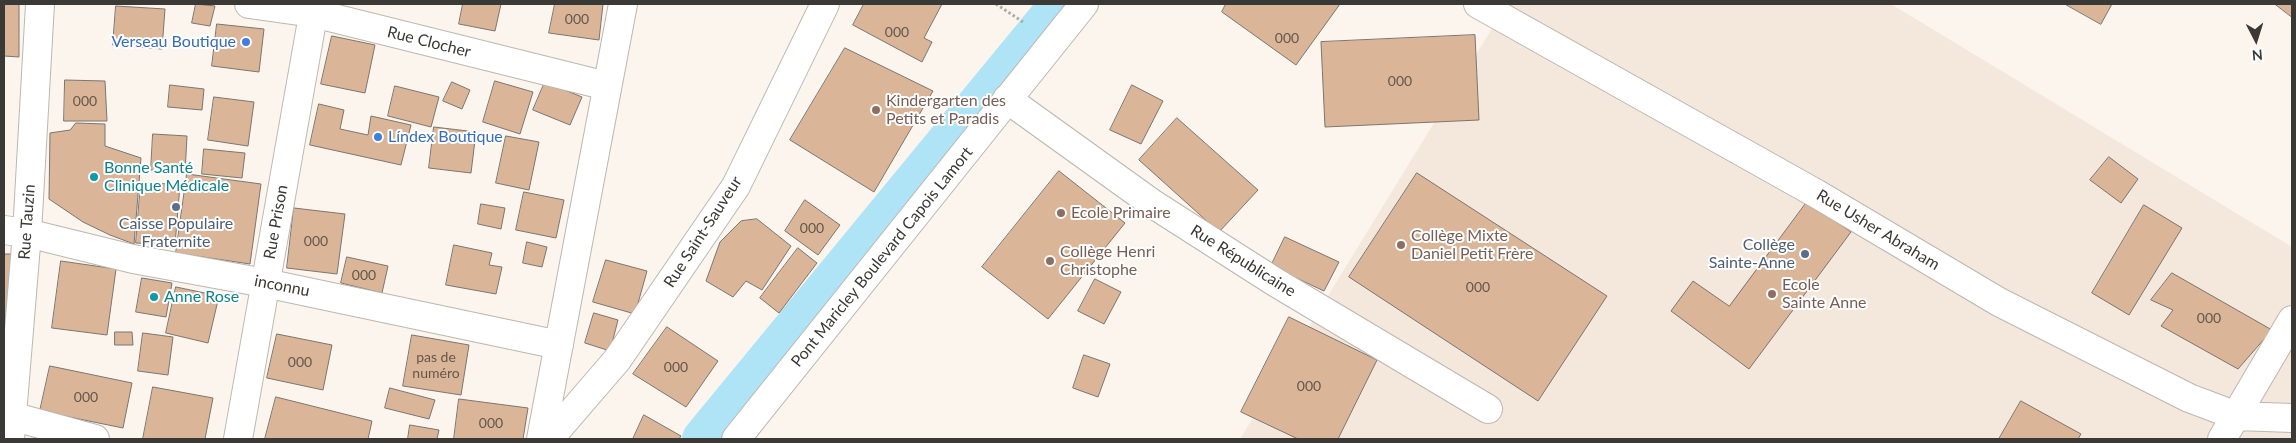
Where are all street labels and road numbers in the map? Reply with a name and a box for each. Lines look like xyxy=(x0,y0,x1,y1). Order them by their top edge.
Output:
street label: Rue Clocher xyxy=(385,22,473,62)
street label: Pont Maricley Boulevard Capois Lamort xyxy=(787,143,977,371)
street label: Rue Saint-Sauveur xyxy=(660,173,746,291)
street label: Rue Prison xyxy=(260,183,292,261)
street label: Rue Tauzin xyxy=(15,184,39,260)
street label: Rue Usher Abraham xyxy=(1813,186,1943,274)
street label: Rue Républicaine xyxy=(1187,221,1299,301)
street label: inconnu xyxy=(253,271,311,301)

